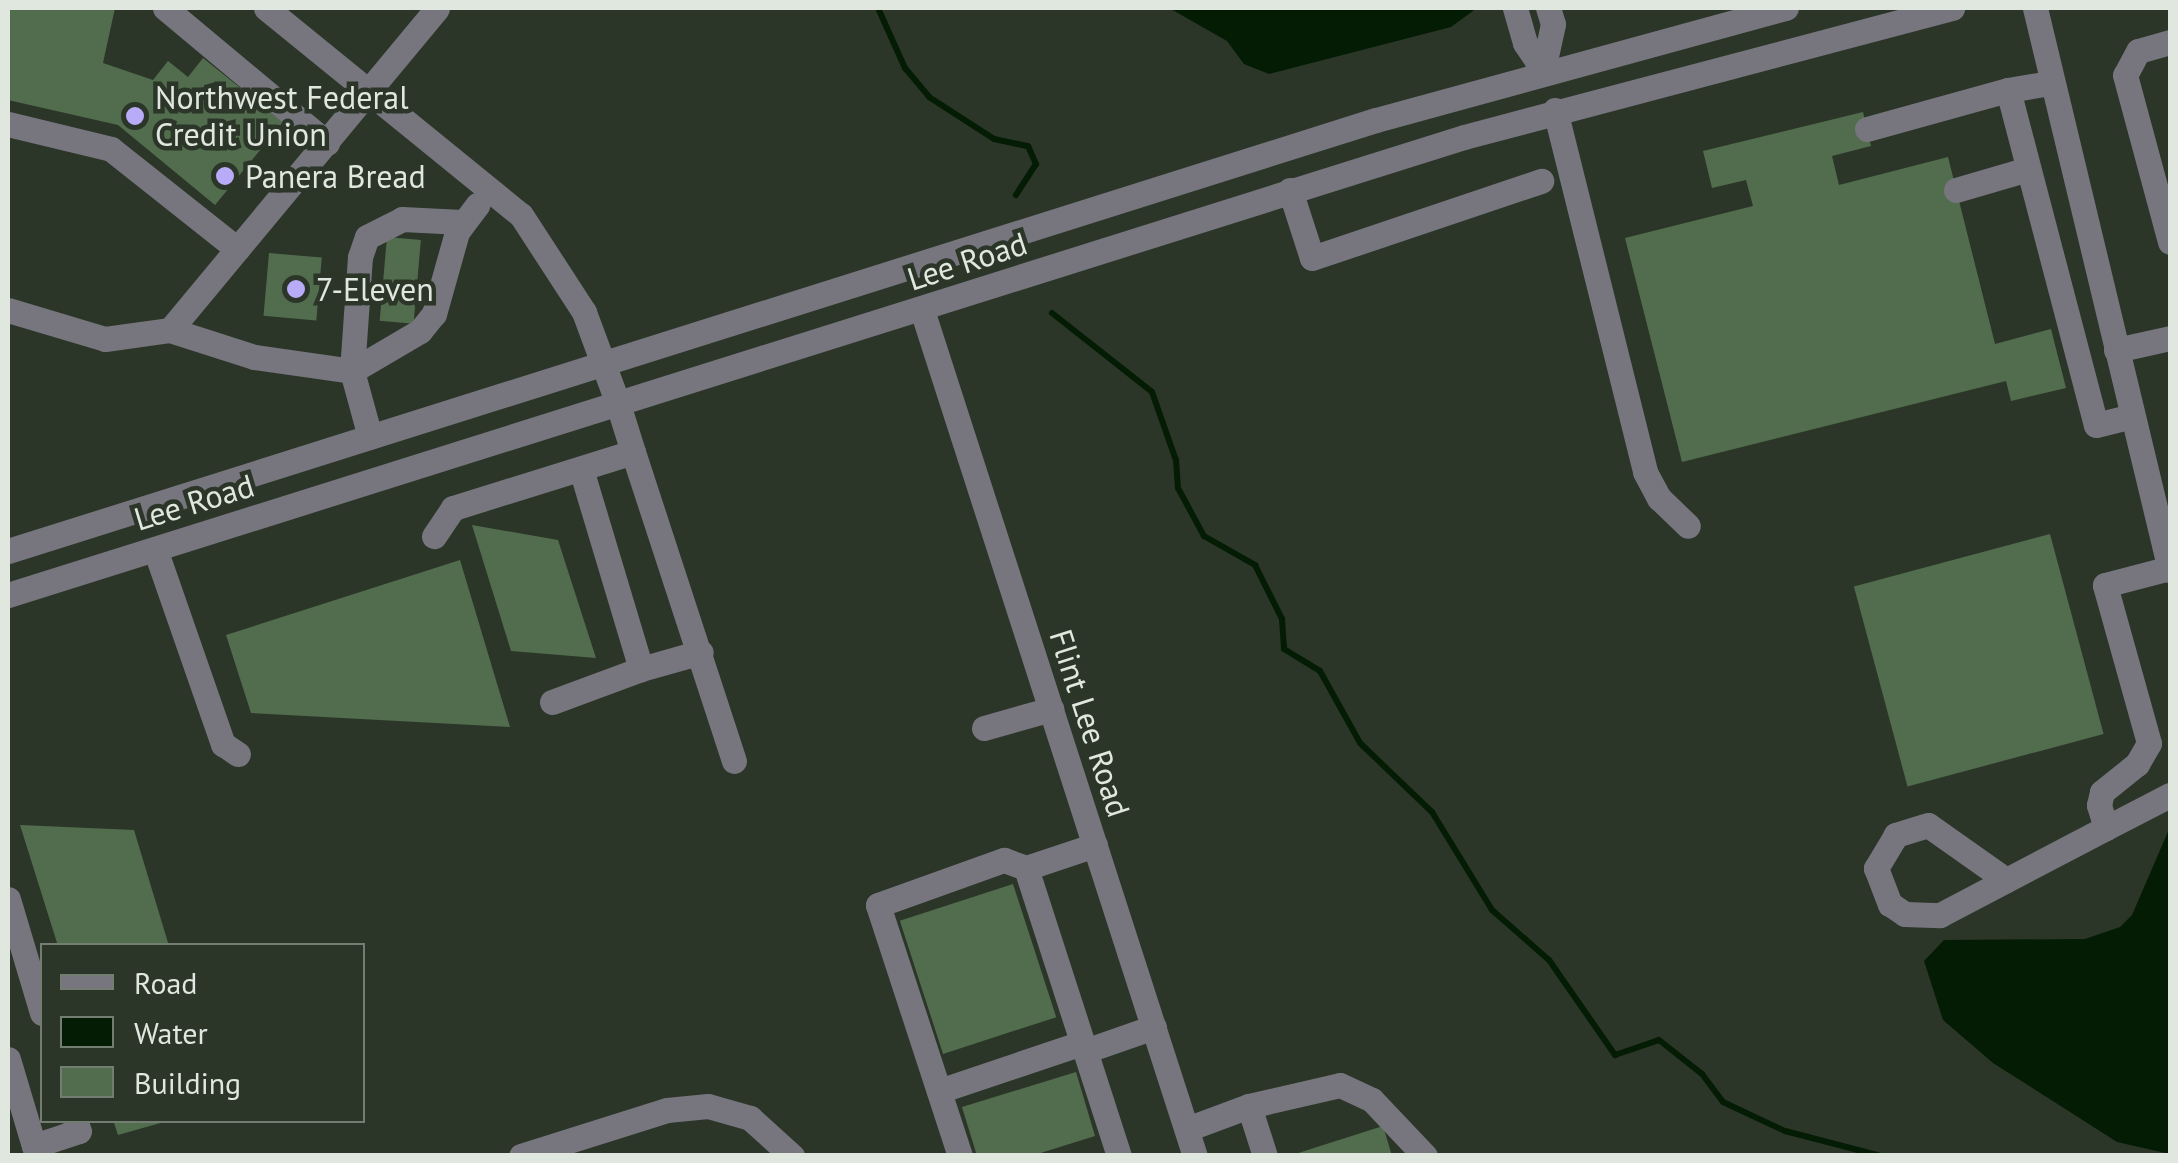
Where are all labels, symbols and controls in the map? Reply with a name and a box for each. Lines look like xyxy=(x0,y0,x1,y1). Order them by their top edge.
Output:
place label: Northwest Federal Credit Union xyxy=(155,79,409,154)
marker: Northwest Federal Credit Union xyxy=(124,105,146,127)
place label: Panera Bread xyxy=(245,157,426,195)
marker: Panera Bread xyxy=(214,165,236,187)
street label: Lee Road xyxy=(903,224,1031,298)
place label: 7-Eleven xyxy=(316,270,434,308)
marker: 7-Eleven xyxy=(285,278,307,300)
street label: Lee Road xyxy=(130,466,258,538)
street label: Flint Lee Road xyxy=(1042,625,1138,821)
legend xyxy=(40,943,365,1123)
text: Road xyxy=(134,963,198,1002)
text: Water xyxy=(134,1013,208,1052)
text: Building xyxy=(134,1063,241,1102)

